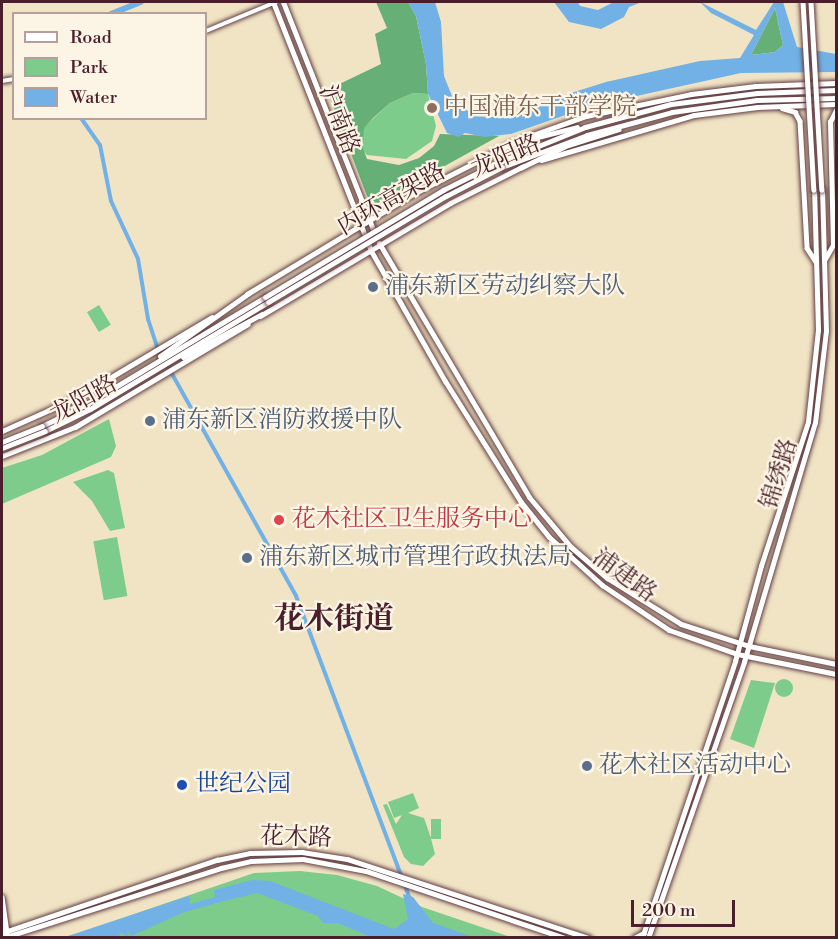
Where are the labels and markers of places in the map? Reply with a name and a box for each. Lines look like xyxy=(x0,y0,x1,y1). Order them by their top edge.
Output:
place label: 中国浦东干部学院 xyxy=(444,94,636,122)
marker: 中国浦东干部学院 xyxy=(425,101,439,115)
place label: 浦东新区劳动纠察大队 xyxy=(385,273,625,301)
marker: 浦东新区劳动纠察大队 xyxy=(366,280,380,294)
place label: 浦东新区消防救援中队 xyxy=(162,407,402,435)
marker: 浦东新区消防救援中队 xyxy=(143,414,157,428)
place label: 花木社区卫生服务中心 xyxy=(292,506,532,534)
marker: 花木社区卫生服务中心 xyxy=(270,511,288,529)
place label: 浦东新区城市管理行政执法局 xyxy=(259,544,571,572)
marker: 浦东新区城市管理行政执法局 xyxy=(240,551,254,565)
place label: 花木社区活动中心 xyxy=(599,752,791,780)
marker: 花木社区活动中心 xyxy=(580,759,594,773)
place label: 世纪公园 xyxy=(195,771,291,799)
marker: 世纪公园 xyxy=(173,776,191,794)

